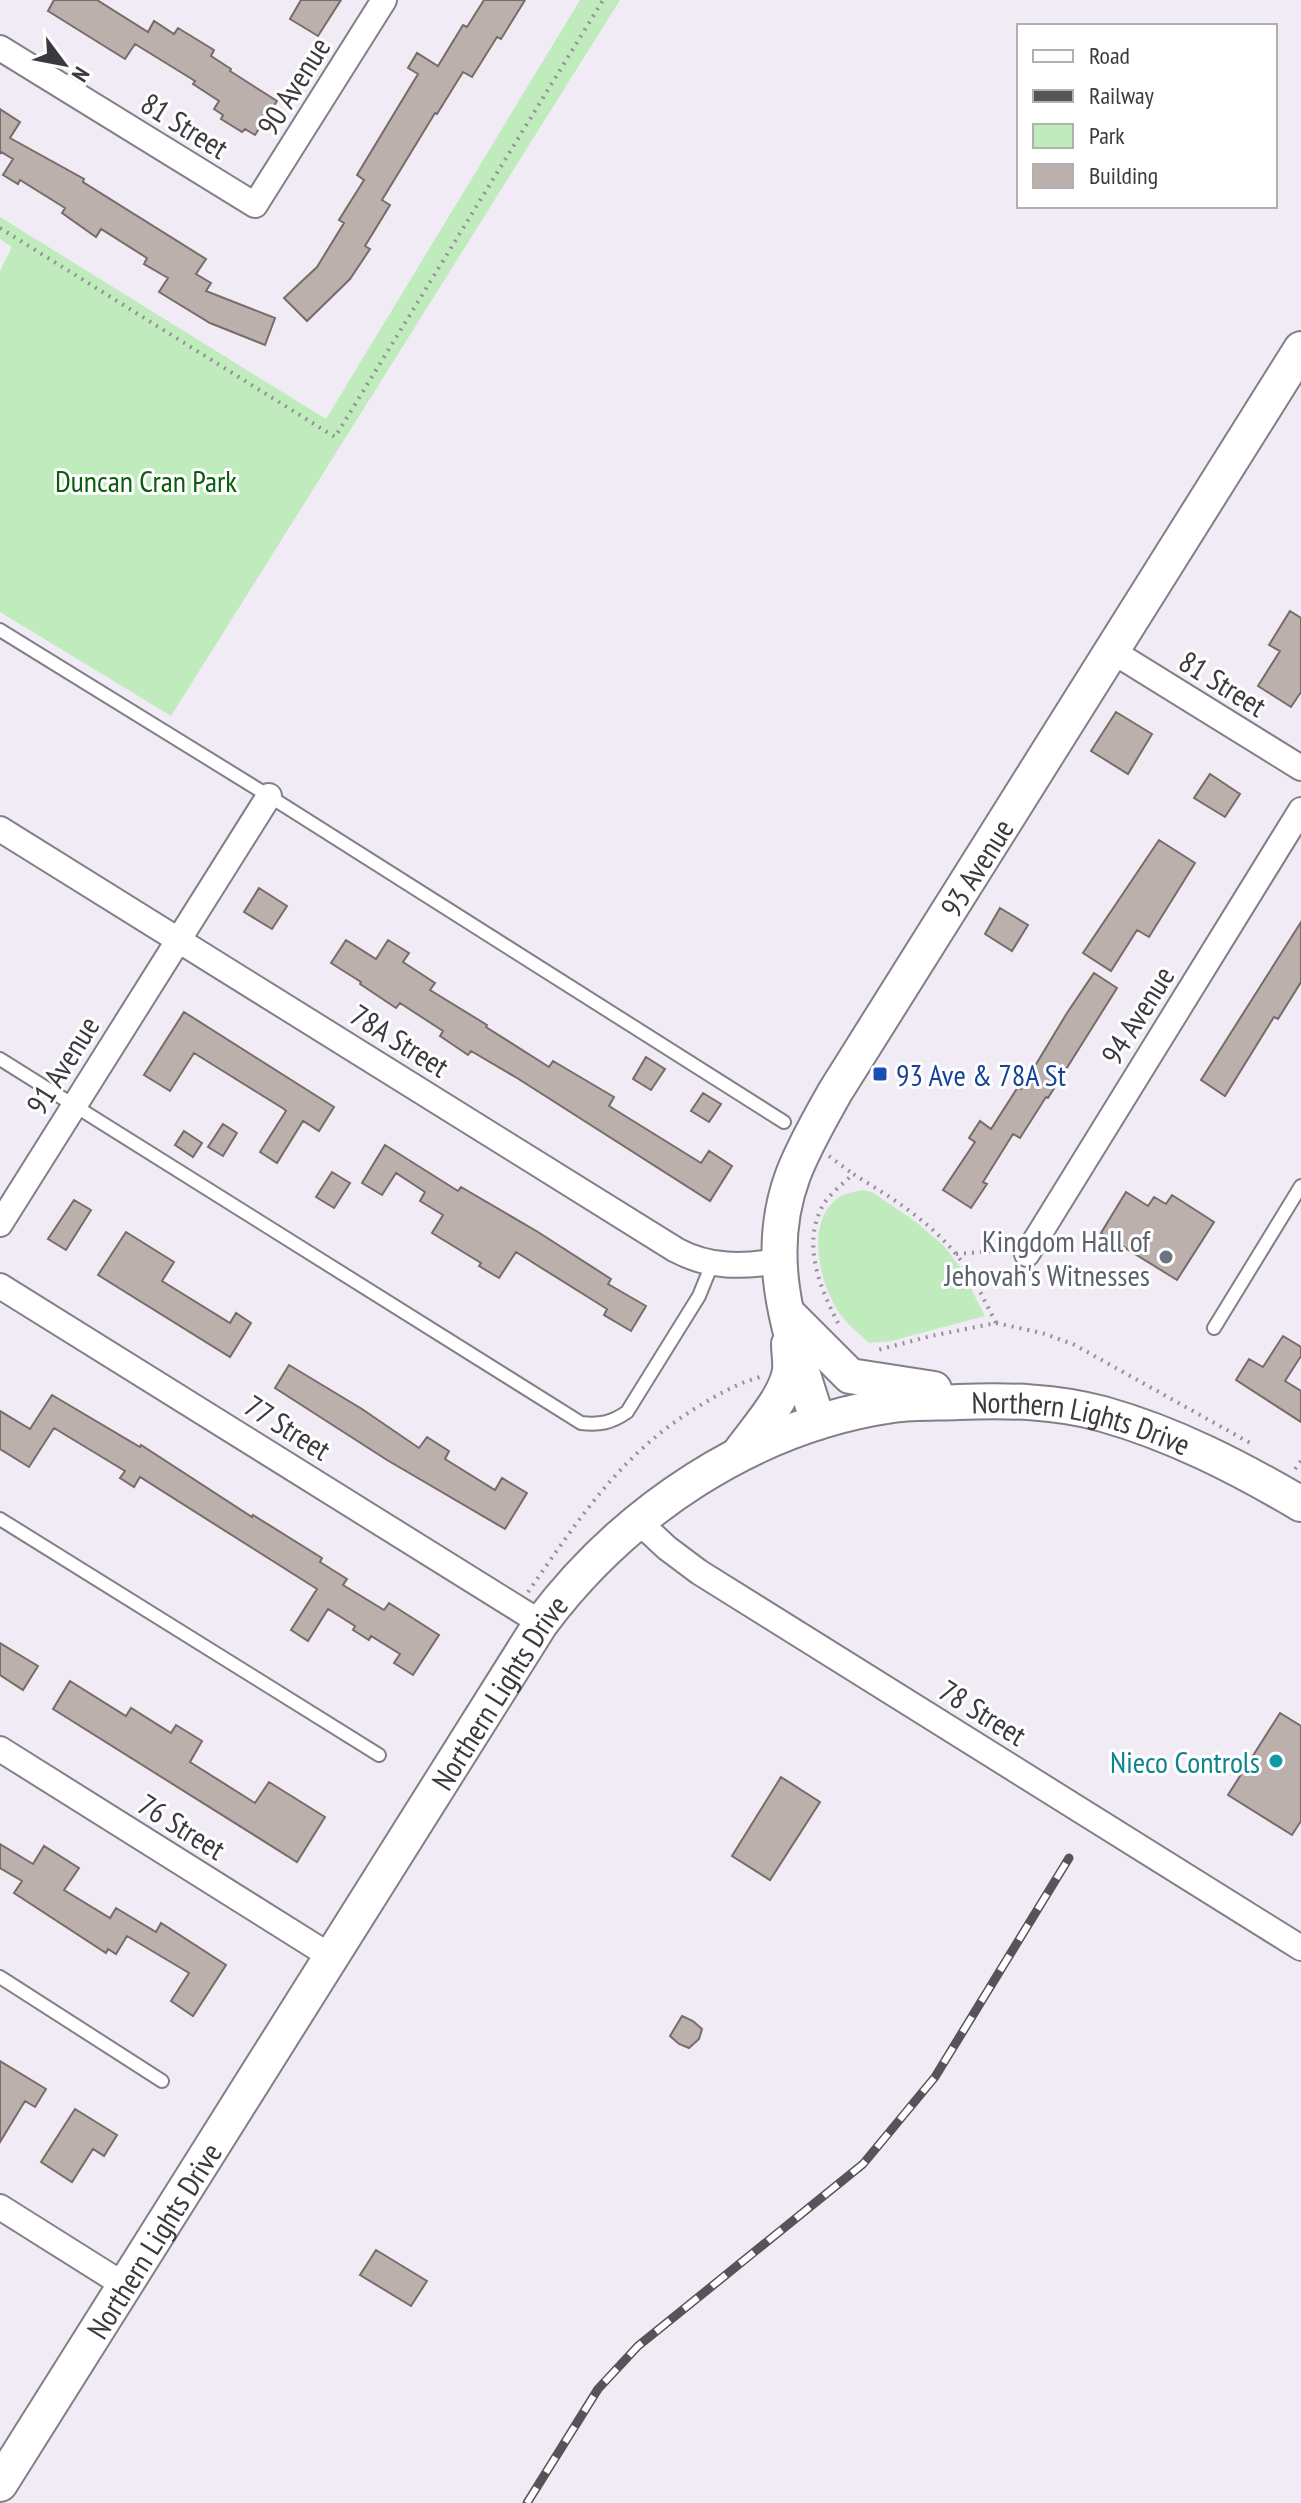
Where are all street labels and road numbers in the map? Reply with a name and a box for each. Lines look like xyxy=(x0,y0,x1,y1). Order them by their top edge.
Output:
street label: 90 Avenue xyxy=(248,30,338,142)
street label: 81 Street xyxy=(134,83,236,167)
street label: 81 Street xyxy=(1172,641,1274,725)
street label: 93 Avenue xyxy=(931,811,1021,924)
street label: 94 Avenue xyxy=(1092,959,1182,1071)
street label: 78A Street xyxy=(344,995,457,1086)
street label: 91 Avenue xyxy=(17,1009,107,1121)
street label: Northern Lights Drive xyxy=(971,1382,1197,1463)
street label: 77 Street xyxy=(238,1386,339,1469)
street label: Northern Lights Drive xyxy=(422,1586,575,1797)
street label: 78 Street xyxy=(932,1670,1034,1754)
street label: 76 Street xyxy=(131,1784,233,1868)
street label: Northern Lights Drive xyxy=(77,2135,229,2345)

